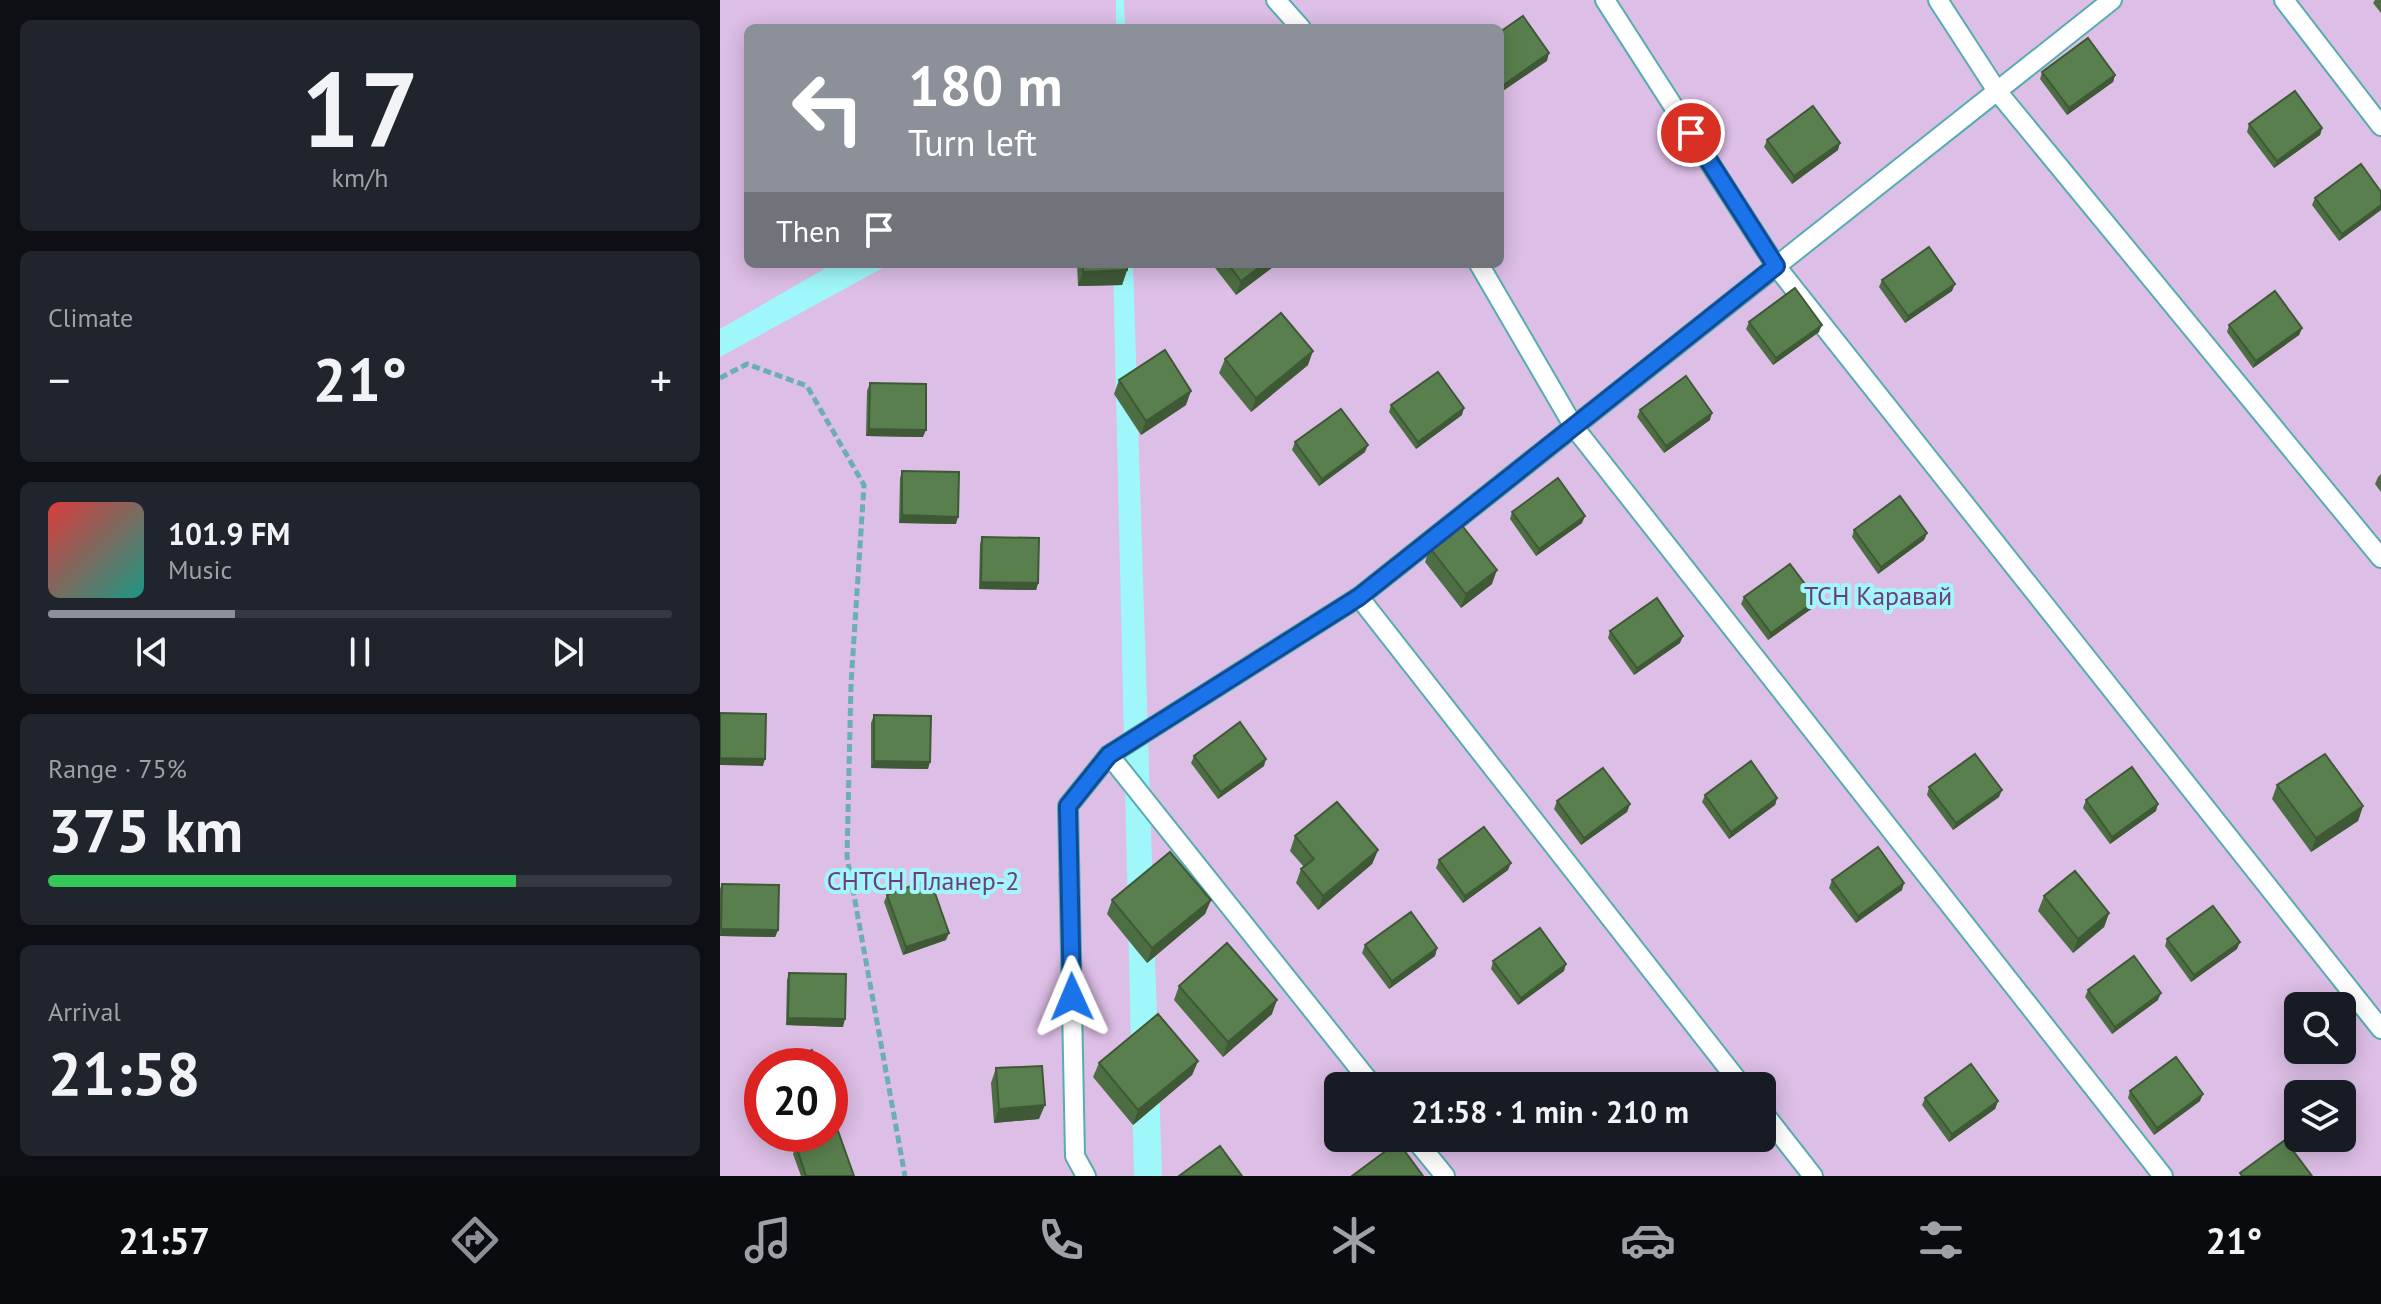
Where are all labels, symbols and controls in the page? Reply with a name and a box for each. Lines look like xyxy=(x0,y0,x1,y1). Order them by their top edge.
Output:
text: 17 xyxy=(301,41,419,176)
text: 180 m xyxy=(908,49,1063,121)
icon: left xyxy=(776,56,880,160)
pin xyxy=(1657,99,1725,167)
icon: arrive xyxy=(1669,111,1713,155)
text: Turn left xyxy=(908,119,1037,166)
text: km/h xyxy=(332,161,389,194)
icon: arrive xyxy=(857,208,901,252)
text: Then xyxy=(776,211,841,250)
text: Climate xyxy=(48,301,133,334)
text: 21° xyxy=(313,340,407,418)
text: − xyxy=(48,351,70,408)
text: + xyxy=(650,351,672,408)
text: 101.9 FM xyxy=(168,514,290,553)
text: Music xyxy=(168,553,232,586)
park label: ТСН Каравай xyxy=(1804,579,1952,612)
icon: previous xyxy=(130,630,174,674)
icon: pause xyxy=(338,630,382,674)
icon: next xyxy=(546,630,590,674)
text: Range · 75% xyxy=(48,752,187,785)
text: 375 km xyxy=(48,791,243,869)
park label: СНТСН Планер-2 xyxy=(827,864,1019,897)
position arrow xyxy=(1030,955,1114,1039)
map controls xyxy=(2284,992,2356,1152)
button: search xyxy=(2284,992,2356,1064)
text: Arrival xyxy=(48,995,121,1028)
text: 21:58 xyxy=(48,1034,200,1112)
speed limit sign: 20 xyxy=(744,1048,848,1152)
button: layers xyxy=(2284,1080,2356,1152)
text: 21:58 · 1 min · 210 m xyxy=(1411,1092,1689,1131)
icon: directions xyxy=(447,1212,503,1268)
icon: music xyxy=(740,1212,796,1268)
icon: phone xyxy=(1033,1212,1089,1268)
icon: climate xyxy=(1326,1212,1382,1268)
icon: car xyxy=(1620,1212,1676,1268)
icon: filters xyxy=(1913,1212,1969,1268)
text: 21:57 xyxy=(119,1217,210,1264)
text: 21° xyxy=(2206,1217,2262,1264)

